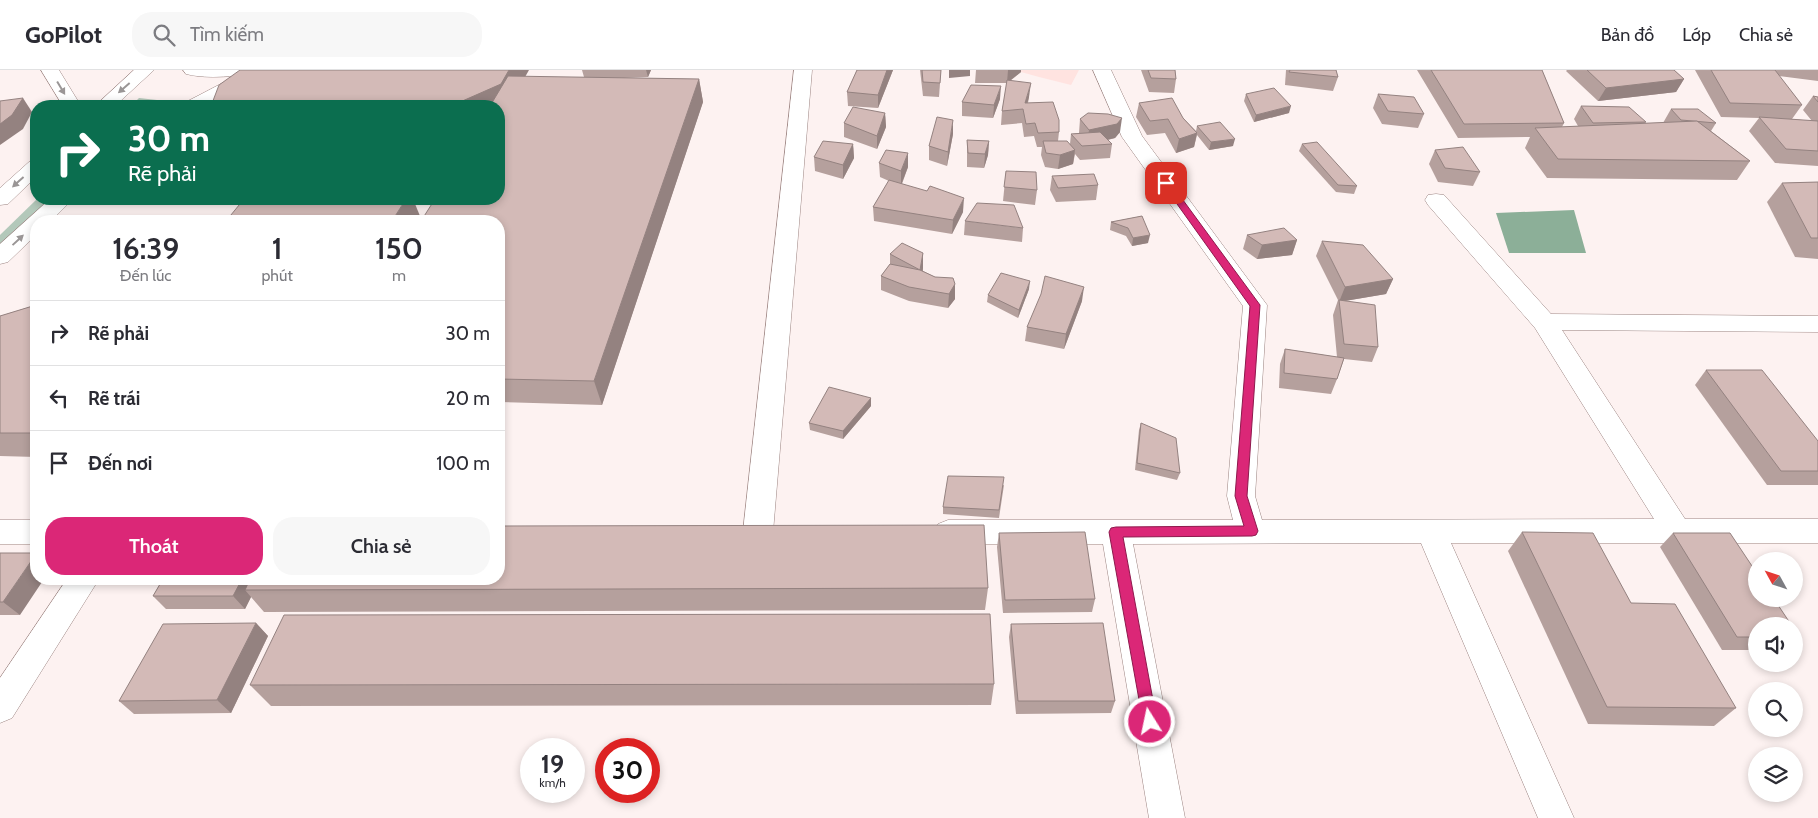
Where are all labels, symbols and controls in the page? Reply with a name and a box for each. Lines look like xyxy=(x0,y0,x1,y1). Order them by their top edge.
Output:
search box xyxy=(132,12,482,57)
text: GoPilot xyxy=(25,20,102,49)
icon: search xyxy=(150,21,178,49)
text: Tìm kiếm xyxy=(190,23,264,46)
text: Bản đồ xyxy=(1601,24,1654,46)
text: Lớp xyxy=(1682,24,1711,46)
text: Chia sẻ xyxy=(1739,24,1793,46)
one-way arrow xyxy=(56,82,65,95)
one-way arrow xyxy=(119,82,131,94)
text: 30 m xyxy=(128,117,210,160)
icon: right xyxy=(45,120,110,185)
text: Rẽ phải xyxy=(128,160,196,187)
pin xyxy=(1145,162,1187,204)
icon: arrive xyxy=(1152,169,1180,197)
one-way arrow xyxy=(13,176,25,188)
text: 16:39 xyxy=(112,230,179,267)
text: 1 xyxy=(272,230,282,267)
text: 150 xyxy=(375,230,423,267)
one-way arrow xyxy=(12,234,24,246)
text: Đến lúc xyxy=(120,266,172,285)
text: phút xyxy=(261,266,293,285)
text: m xyxy=(392,266,406,285)
icon: right xyxy=(45,319,73,347)
text: Rẽ phải xyxy=(88,322,149,345)
text: 30 m xyxy=(446,322,490,345)
icon: left xyxy=(45,384,73,412)
text: Rẽ trái xyxy=(88,387,140,410)
text: 20 m xyxy=(446,387,490,410)
icon: arrive xyxy=(45,449,73,477)
text: Đến nơi xyxy=(88,452,152,475)
text: 100 m xyxy=(436,452,490,475)
button: Thoát xyxy=(45,517,263,575)
button: Chia sẻ xyxy=(273,517,490,575)
north arrow xyxy=(1748,552,1802,608)
map controls xyxy=(1748,552,1803,802)
button: sound xyxy=(1748,617,1803,672)
button: search xyxy=(1748,682,1803,737)
position arrow xyxy=(1123,695,1175,747)
speed limit sign: 30 xyxy=(595,738,660,803)
button: layers xyxy=(1748,747,1803,802)
text: 19 xyxy=(541,749,564,779)
text: km/h xyxy=(539,775,566,790)

